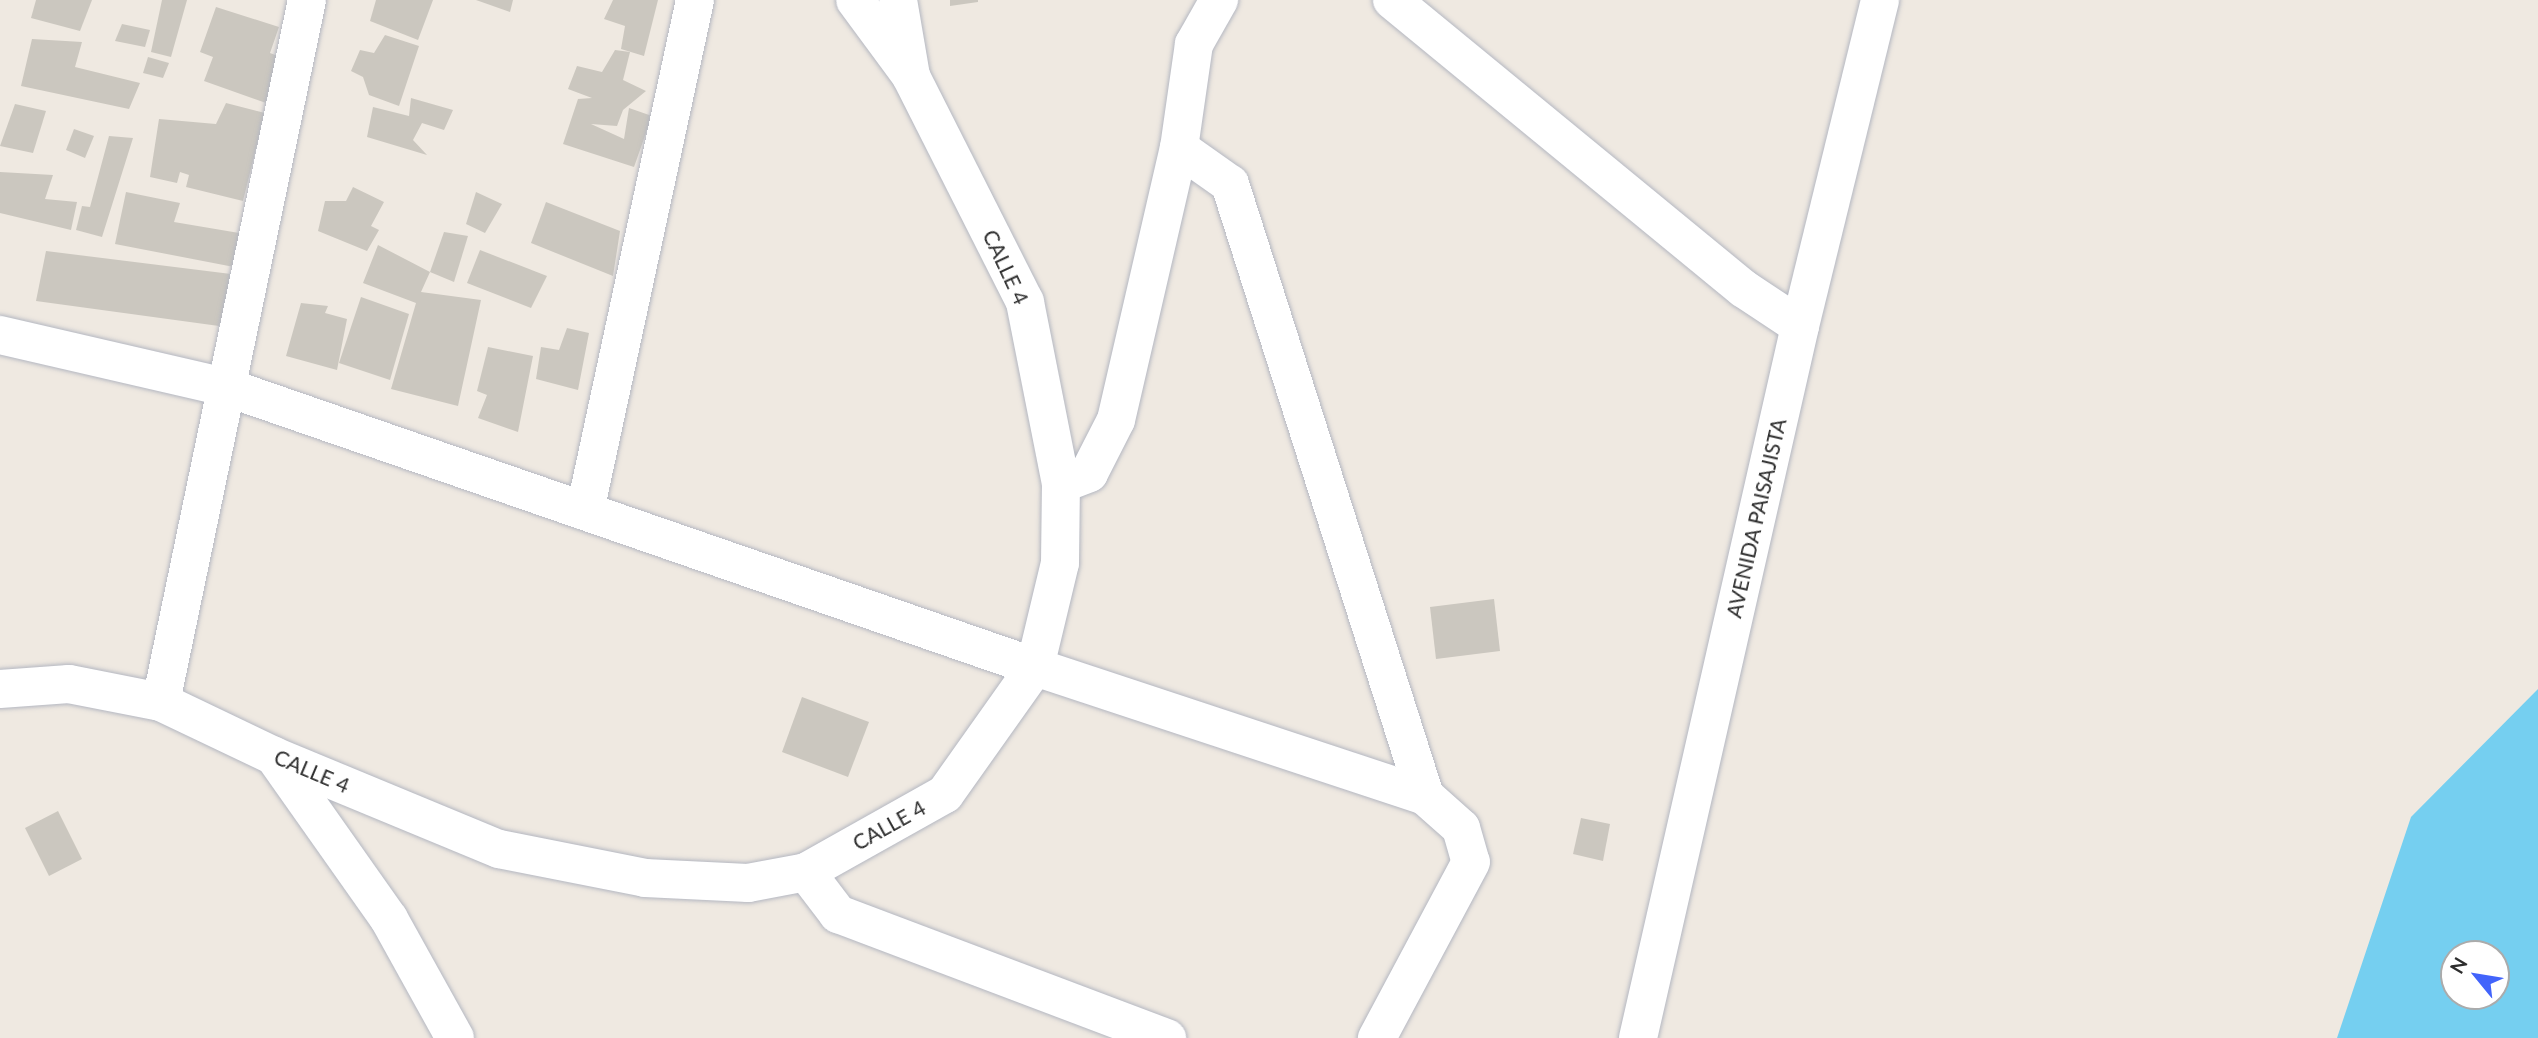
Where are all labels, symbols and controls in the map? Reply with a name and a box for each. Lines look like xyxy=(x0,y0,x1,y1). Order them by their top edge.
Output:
street label: CALLE 4 xyxy=(978,226,1034,308)
street label: AVENIDA PAISAJISTA xyxy=(1721,415,1791,621)
street label: CALLE 4 xyxy=(270,744,354,798)
street label: CALLE 4 xyxy=(848,795,930,855)
north arrow xyxy=(2440,940,2510,1010)
text: N xyxy=(2444,953,2472,977)

